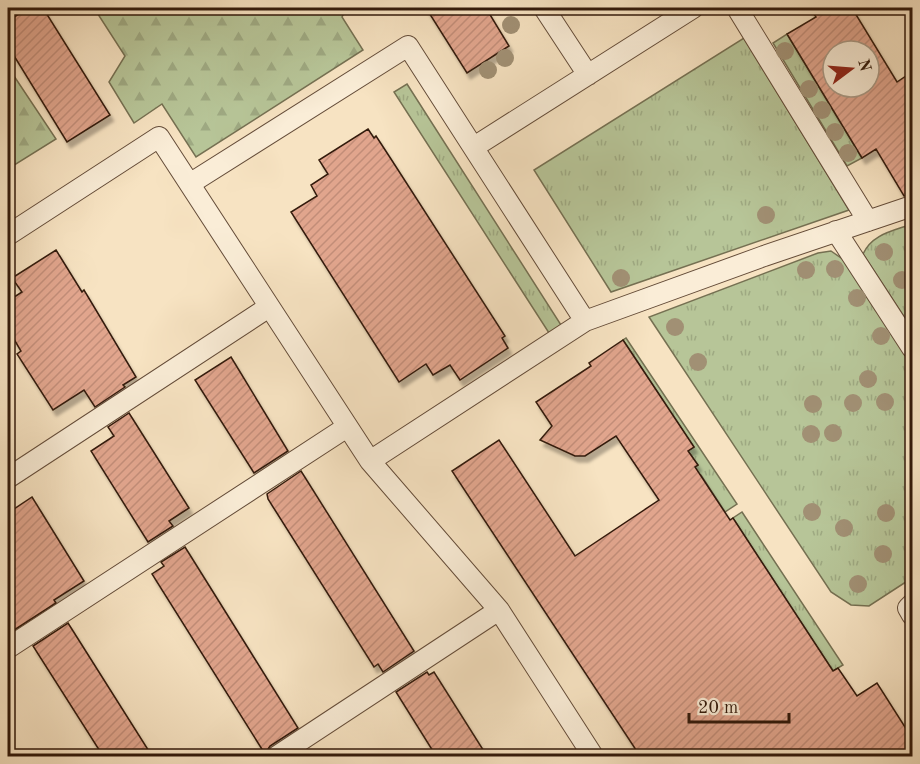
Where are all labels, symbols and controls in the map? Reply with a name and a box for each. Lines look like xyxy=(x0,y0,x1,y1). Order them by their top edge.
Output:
north arrow xyxy=(821,39,881,99)
text: N xyxy=(854,57,873,74)
scale bar xyxy=(689,686,790,724)
text: 20 m xyxy=(698,699,738,717)

